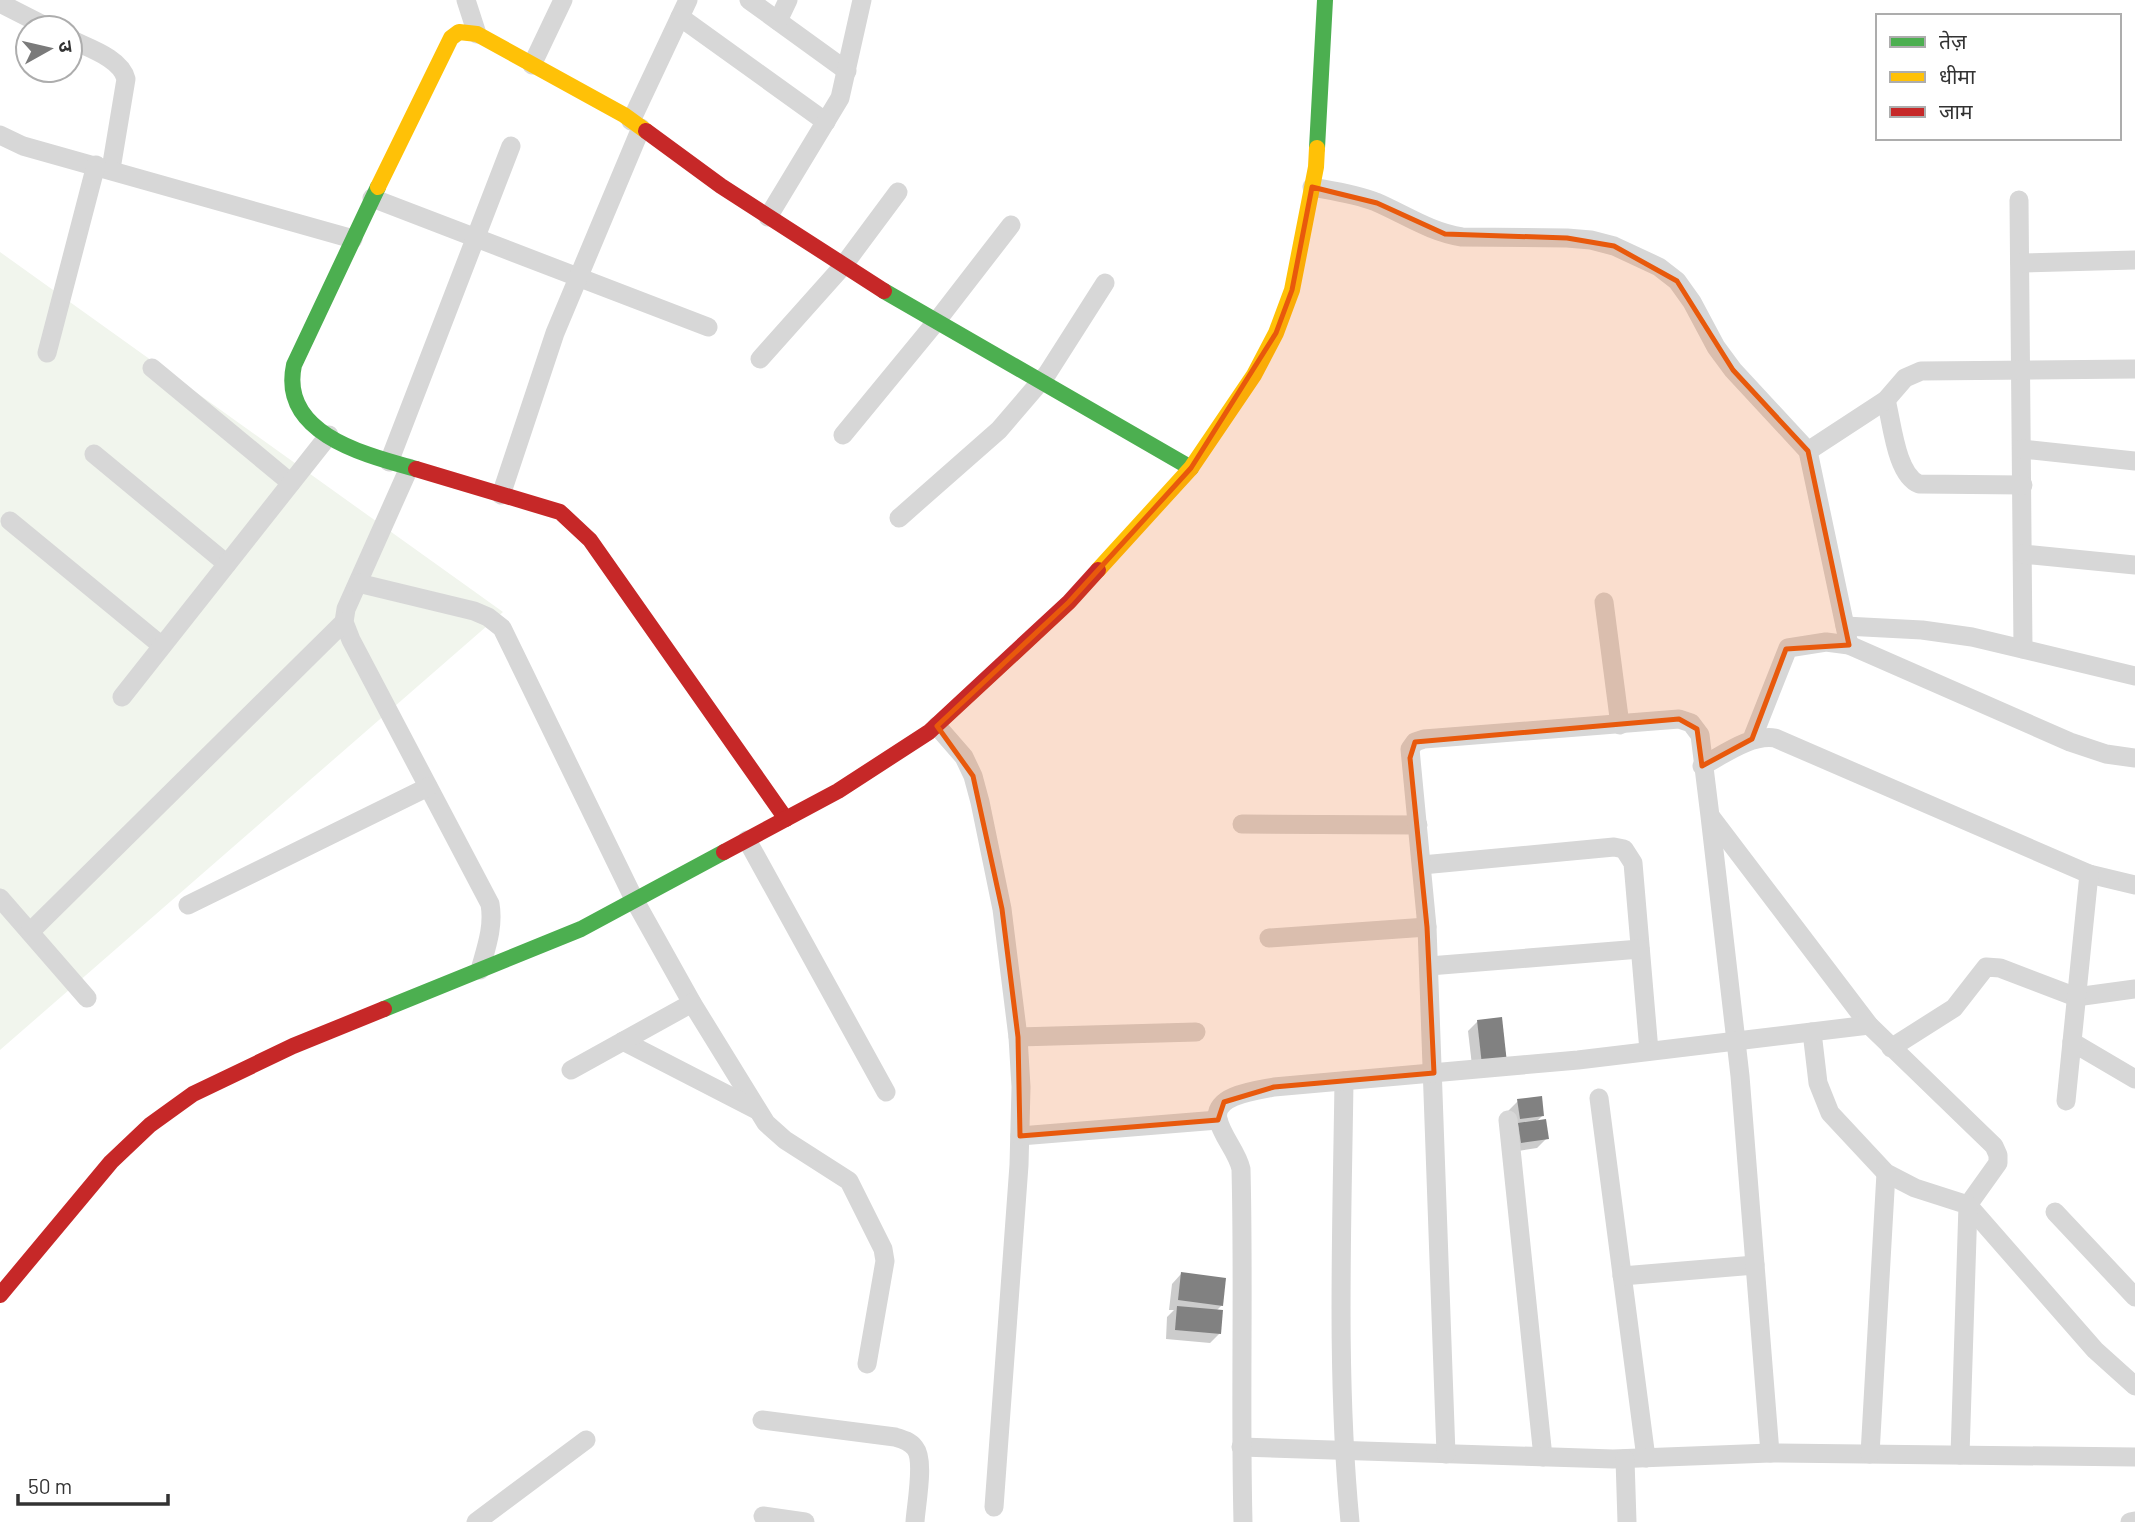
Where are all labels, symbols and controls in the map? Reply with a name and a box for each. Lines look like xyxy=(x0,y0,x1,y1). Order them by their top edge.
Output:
north arrow xyxy=(14,14,84,84)
legend xyxy=(1876,14,2121,140)
text: तेज़ xyxy=(1939,28,1967,53)
text: उ xyxy=(54,39,79,55)
text: धीमा xyxy=(1939,63,1976,88)
text: जाम xyxy=(1939,98,1973,123)
scale bar xyxy=(18,1462,168,1506)
text: 50 m xyxy=(28,1473,72,1498)

